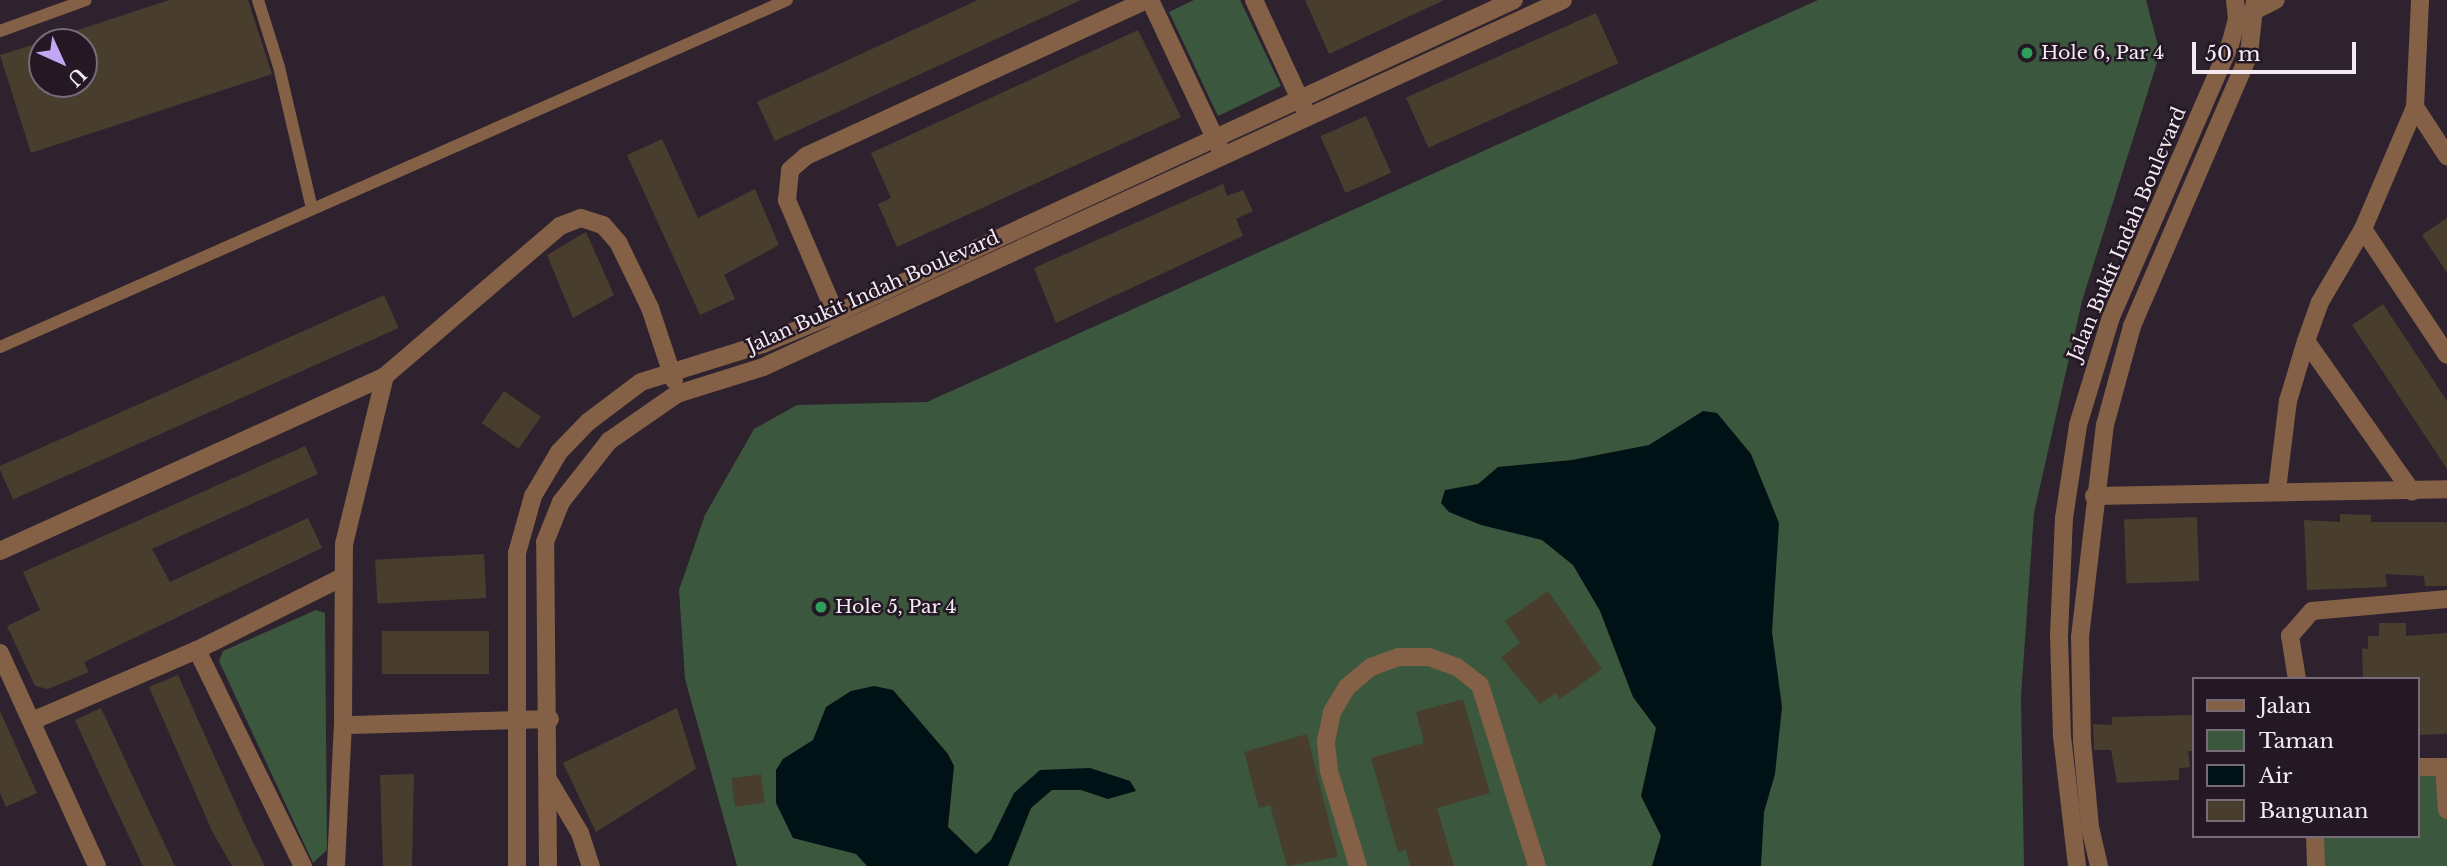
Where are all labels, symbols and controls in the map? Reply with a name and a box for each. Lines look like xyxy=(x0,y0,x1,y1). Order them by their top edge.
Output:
north arrow xyxy=(28,28,98,98)
scale bar xyxy=(2195,28,2360,72)
text: 50 m xyxy=(2205,41,2260,67)
place label: Hole 6, Par 4 xyxy=(2041,42,2165,64)
marker: Hole 6, Par 4 xyxy=(2019,45,2035,61)
text: U xyxy=(63,63,91,91)
street label: Jalan Bukit Indah Boulevard xyxy=(2063,104,2191,364)
street label: Jalan Bukit Indah Boulevard xyxy=(743,226,1003,358)
place label: Hole 5, Par 4 xyxy=(835,596,957,618)
marker: Hole 5, Par 4 xyxy=(813,599,829,615)
legend xyxy=(2192,677,2419,838)
text: Jalan xyxy=(2259,693,2311,719)
text: Taman xyxy=(2259,728,2334,754)
text: Air xyxy=(2259,763,2292,789)
text: Bangunan xyxy=(2259,798,2368,824)

